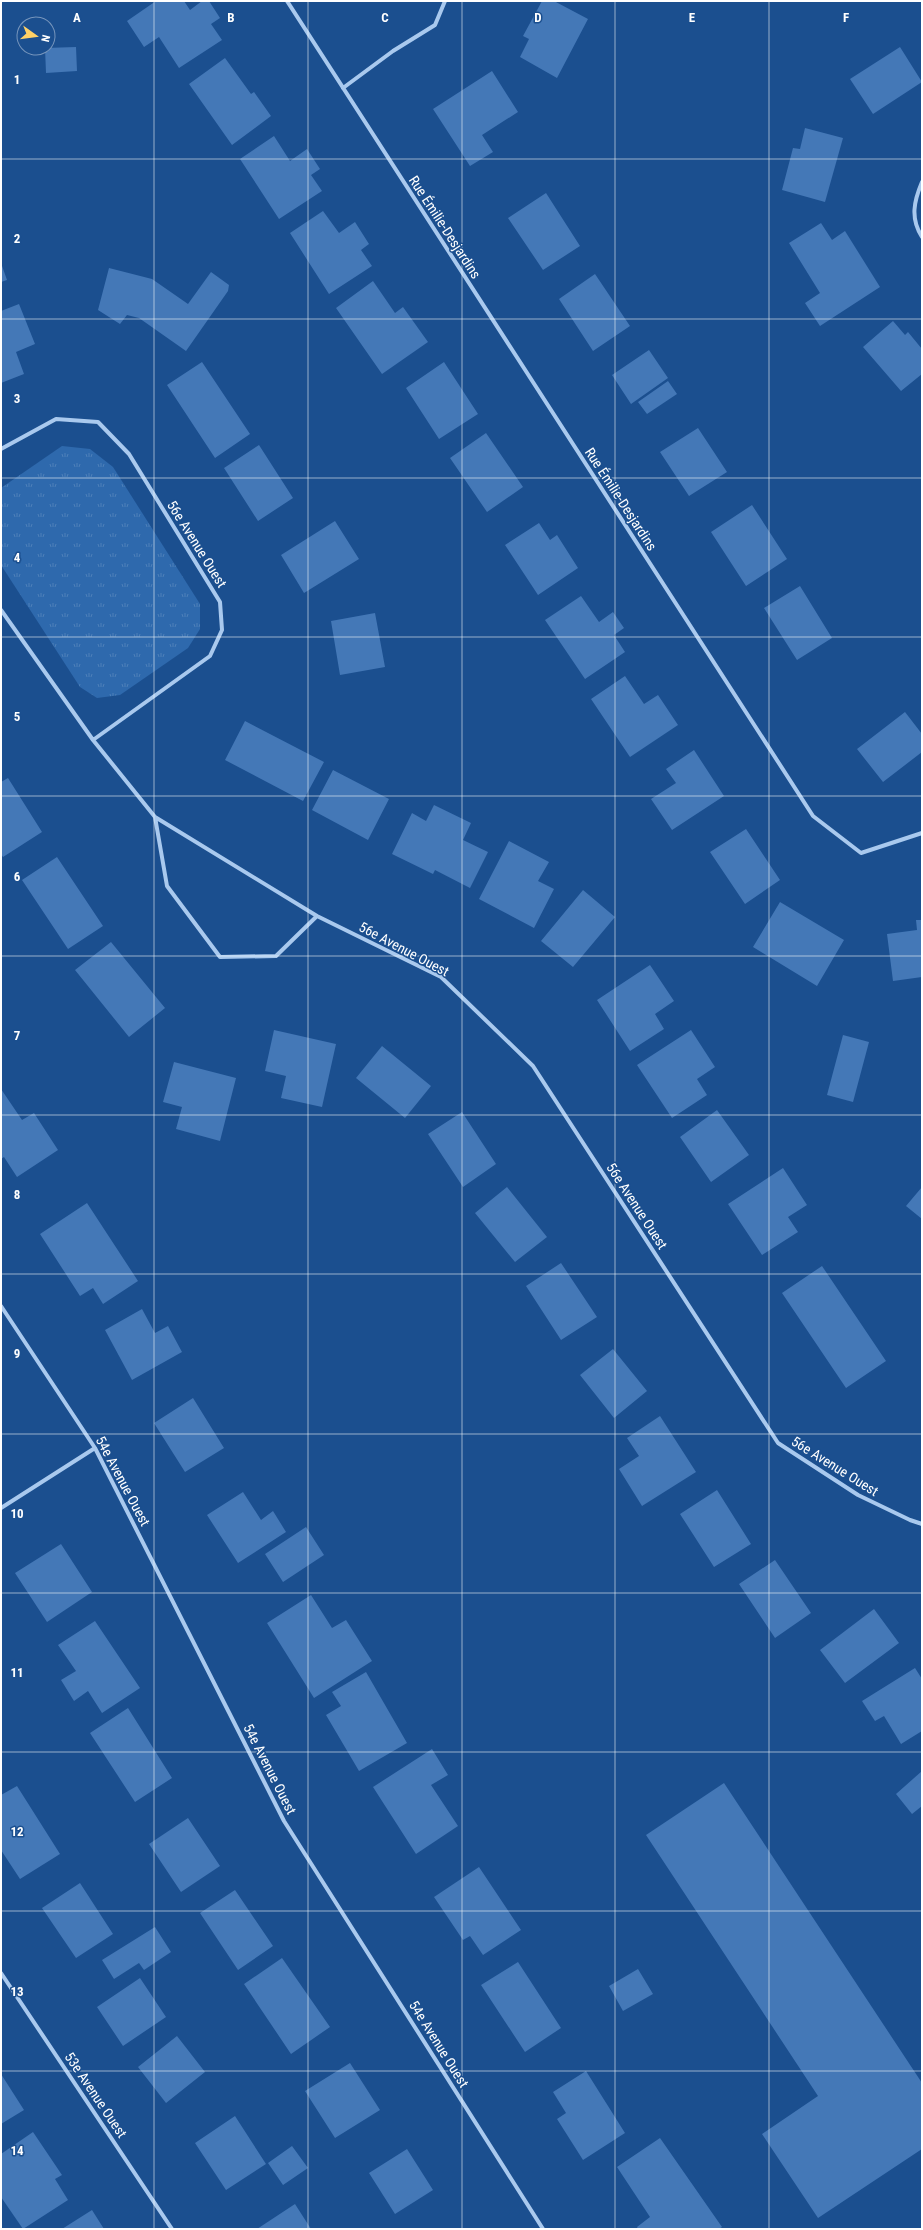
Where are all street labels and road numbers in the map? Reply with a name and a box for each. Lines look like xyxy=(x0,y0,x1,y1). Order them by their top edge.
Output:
street label: Rue Émilie-Desjardins xyxy=(406,172,485,281)
street label: Rue Émilie-Desjardins xyxy=(582,444,661,553)
street label: 56e Avenue Ouest xyxy=(164,498,230,590)
street label: 56e Avenue Ouest xyxy=(356,919,452,979)
street label: 56e Avenue Ouest xyxy=(603,1160,671,1252)
street label: 54e Avenue Ouest xyxy=(93,1433,153,1529)
street label: 56e Avenue Ouest xyxy=(789,1433,881,1499)
street label: 54e Avenue Ouest xyxy=(240,1721,300,1817)
street label: 54e Avenue Ouest xyxy=(406,1998,472,2090)
street label: 53e Avenue Ouest xyxy=(62,2049,130,2141)

